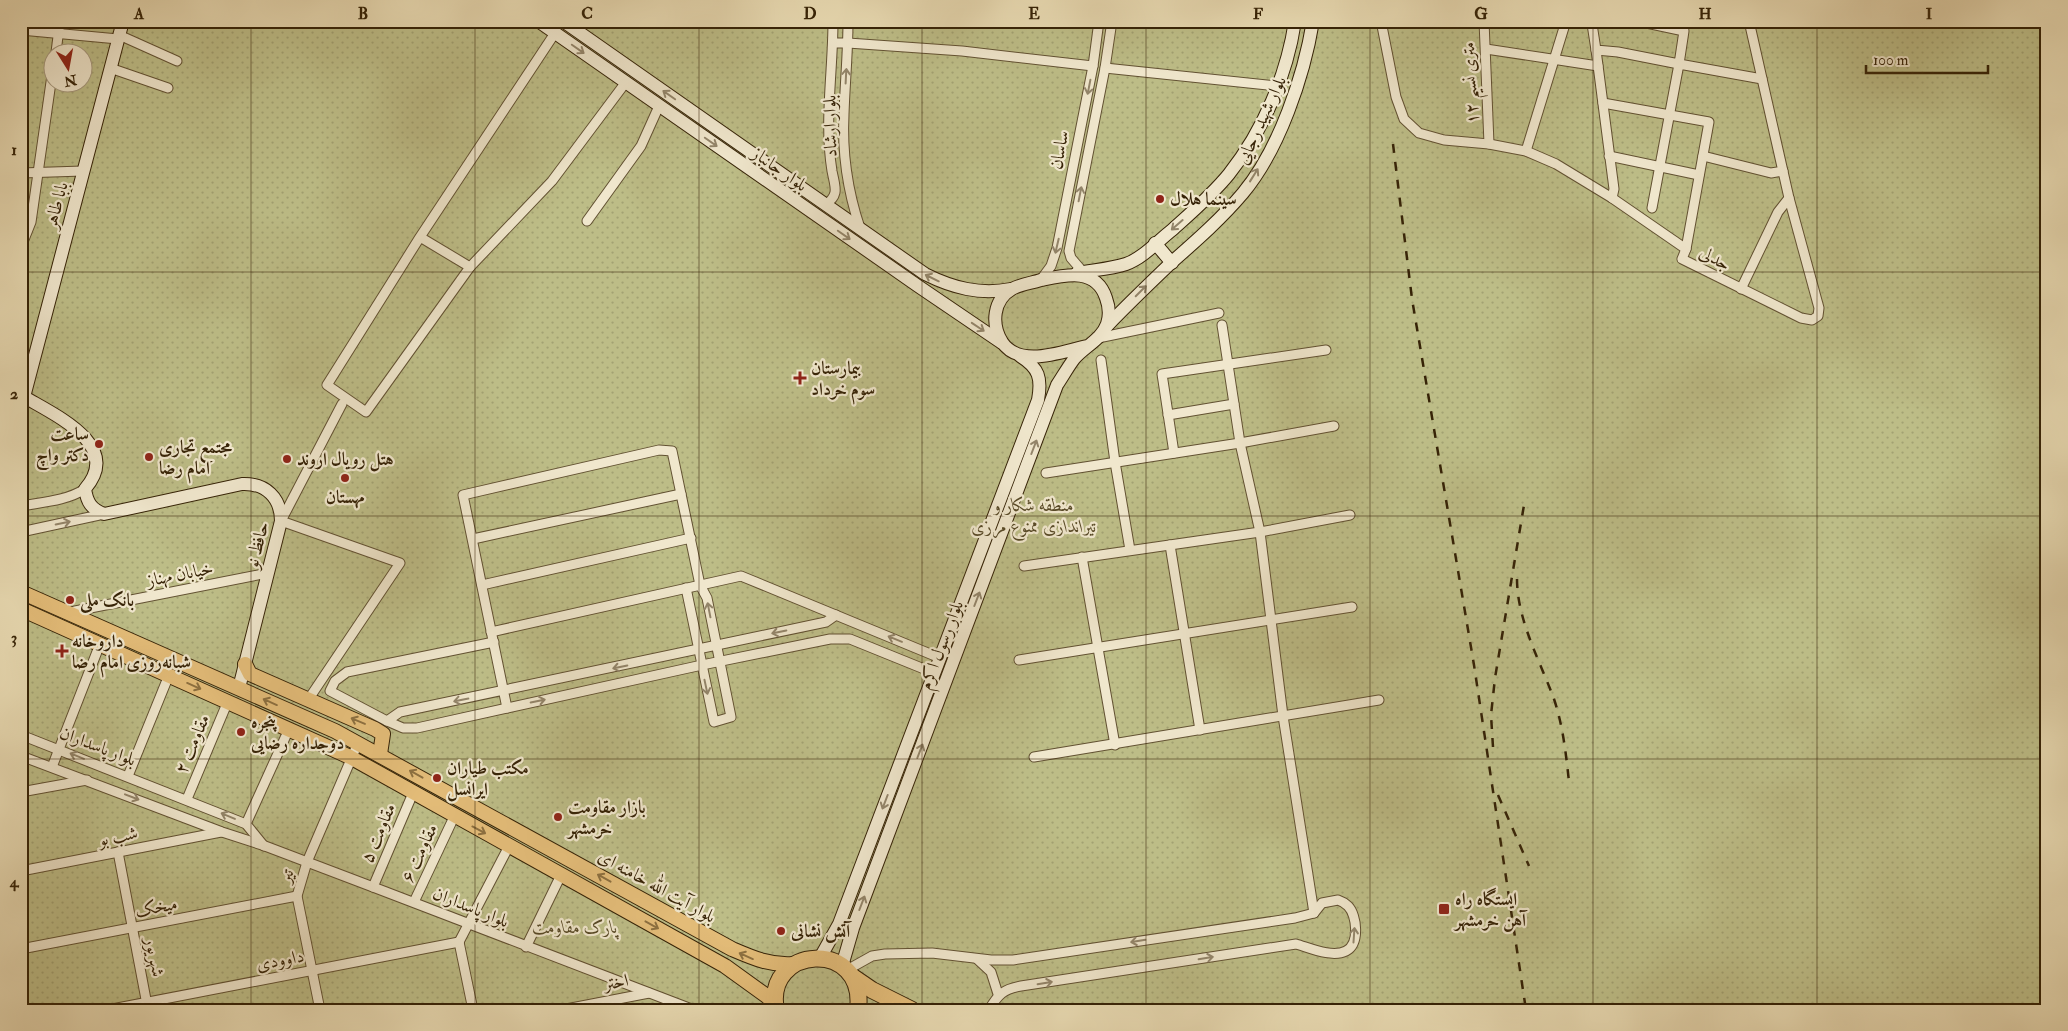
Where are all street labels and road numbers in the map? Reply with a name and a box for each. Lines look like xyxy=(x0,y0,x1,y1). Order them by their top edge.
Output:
street label: ۱۲ متری نسیم xyxy=(1457,41,1490,125)
street label: بلوار شهید رجایی xyxy=(1231,72,1292,168)
street label: بلوار ارشاد xyxy=(818,95,843,157)
street label: ساسان xyxy=(1044,129,1075,171)
street label: بلوار جانباز xyxy=(746,141,812,197)
street label: بابا طاهر xyxy=(39,179,74,233)
street label: جدلی xyxy=(1695,241,1734,276)
street label: حافظ نو xyxy=(240,519,274,573)
street label: خیابان مهناز xyxy=(143,557,215,593)
street label: بلوار رسول اکرم xyxy=(914,597,973,695)
street label: مقاومت ۲ xyxy=(170,711,215,777)
street label: بلوار پاسداران xyxy=(56,721,139,772)
street label: مقاومت ۵ xyxy=(356,800,401,866)
street label: مقاومت ۶ xyxy=(396,820,443,886)
street label: شب بو xyxy=(95,821,140,852)
street label: بلوار آیت الله خامنه ای xyxy=(594,842,721,928)
street label: تیر xyxy=(273,866,300,888)
street label: بلوار پاسداران xyxy=(429,882,512,934)
street label: میخک xyxy=(133,892,179,923)
street label: شهریور xyxy=(139,933,170,979)
street label: داوودی xyxy=(254,945,306,976)
street label: اختر xyxy=(600,969,630,997)

